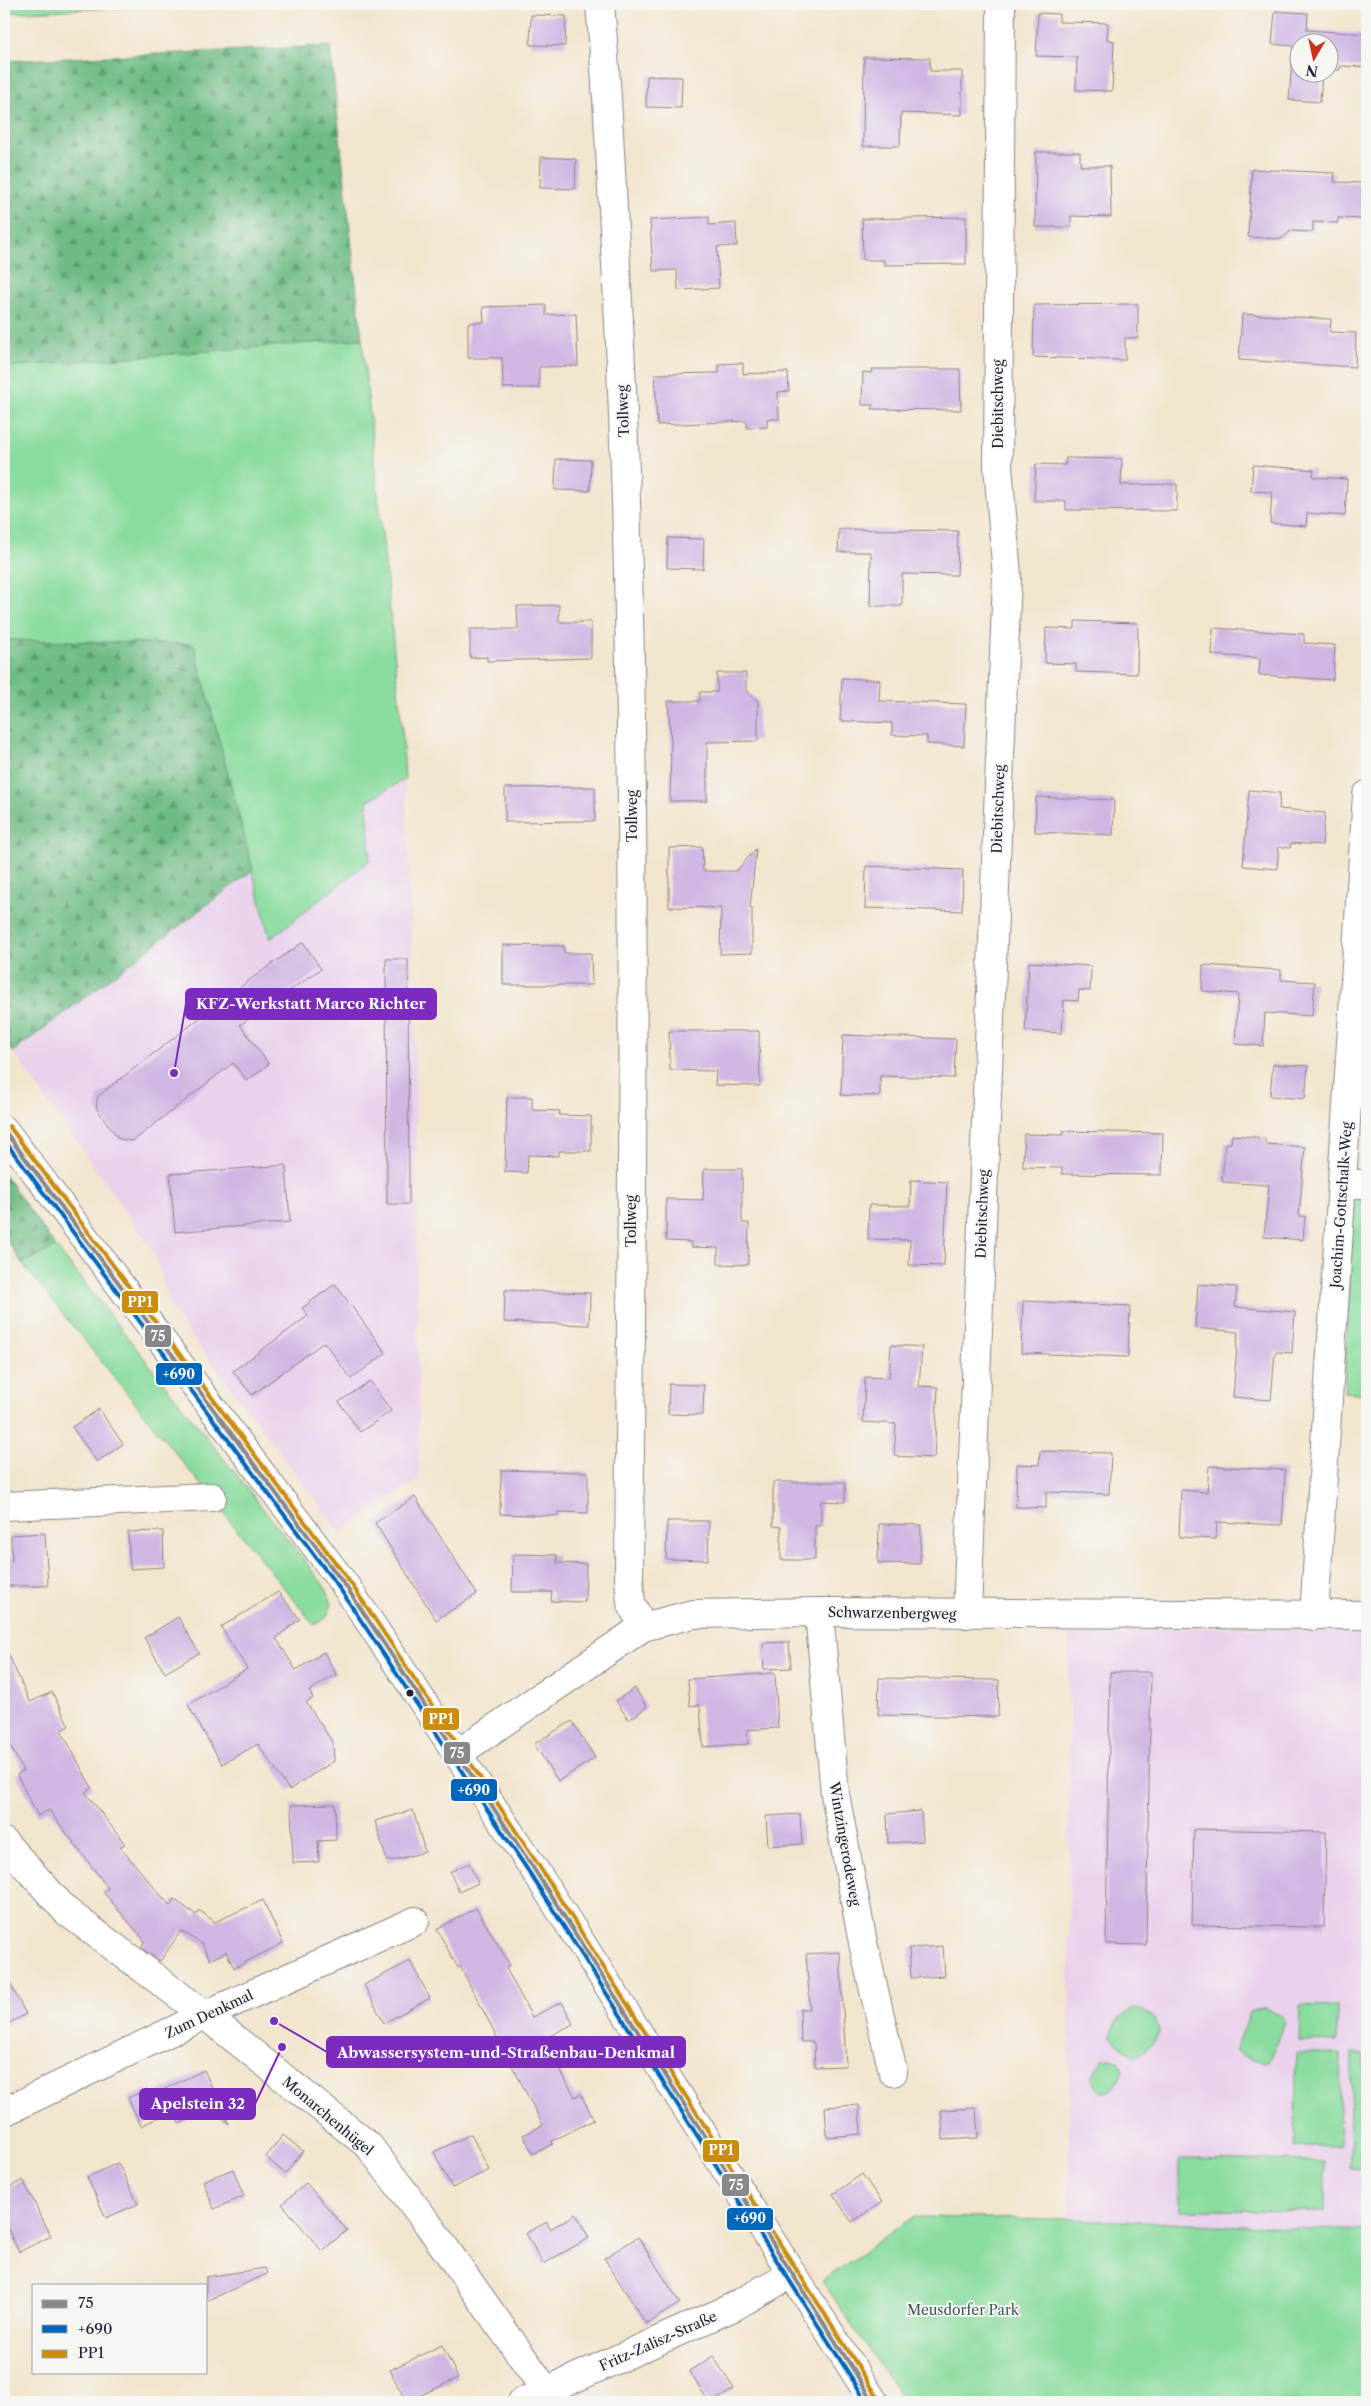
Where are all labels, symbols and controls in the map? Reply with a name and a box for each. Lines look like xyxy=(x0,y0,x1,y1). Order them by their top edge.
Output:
north arrow xyxy=(1288,32,1338,82)
text: N xyxy=(1305,61,1319,81)
street label: Diebitschweg xyxy=(989,359,1007,449)
street label: Tollweg xyxy=(613,384,633,437)
street label: Diebitschweg xyxy=(987,763,1009,854)
street label: Tollweg xyxy=(623,789,641,842)
callout: KFZ-Werkstatt Marco Richter xyxy=(186,989,436,1019)
text: KFZ-Werkstatt Marco Richter xyxy=(196,994,427,1013)
street label: Joachim-Gottschalk-Weg xyxy=(1326,1121,1356,1291)
street label: Diebitschweg xyxy=(971,1168,993,1259)
street label: Tollweg xyxy=(622,1194,640,1247)
line badge: PP1 xyxy=(121,1290,159,1314)
text: PP1 xyxy=(127,1293,153,1311)
line badge: 75 xyxy=(144,1324,172,1348)
text: 75 xyxy=(151,1327,166,1345)
line badge: +690 xyxy=(155,1362,203,1386)
text: +690 xyxy=(163,1365,195,1383)
street label: Schwarzenbergweg xyxy=(828,1603,957,1623)
unlabelled marker xyxy=(405,1688,415,1698)
line badge: PP1 xyxy=(422,1707,460,1731)
text: PP1 xyxy=(428,1710,454,1728)
line badge: 75 xyxy=(443,1741,471,1765)
text: 75 xyxy=(450,1744,465,1762)
line badge: +690 xyxy=(450,1778,498,1802)
street label: Wintzingerodeweg xyxy=(825,1780,865,1908)
text: +690 xyxy=(458,1781,490,1799)
street label: Zum Denkmal xyxy=(162,1986,256,2042)
callout: Abwassersystem-und-Straßenbau-Denkmal xyxy=(327,2037,685,2067)
text: Abwassersystem-und-Straßenbau-Denkmal xyxy=(336,2043,675,2062)
street label: Monarchenhügel xyxy=(279,2073,377,2159)
callout: Apelstein 32 xyxy=(140,2089,255,2119)
text: Apelstein 32 xyxy=(150,2094,245,2113)
line badge: PP1 xyxy=(702,2139,740,2163)
text: PP1 xyxy=(708,2141,734,2159)
line badge: 75 xyxy=(721,2173,750,2197)
text: 75 xyxy=(729,2176,744,2194)
line badge: +690 xyxy=(726,2207,774,2231)
text: +690 xyxy=(734,2209,766,2227)
legend xyxy=(32,2284,208,2374)
text: 75 xyxy=(78,2293,94,2312)
park label: Meusdorfer Park xyxy=(907,2301,1020,2319)
street label: Fritz-Zalisz-Straße xyxy=(596,2307,720,2375)
text: +690 xyxy=(78,2319,113,2338)
text: PP1 xyxy=(78,2343,105,2362)

